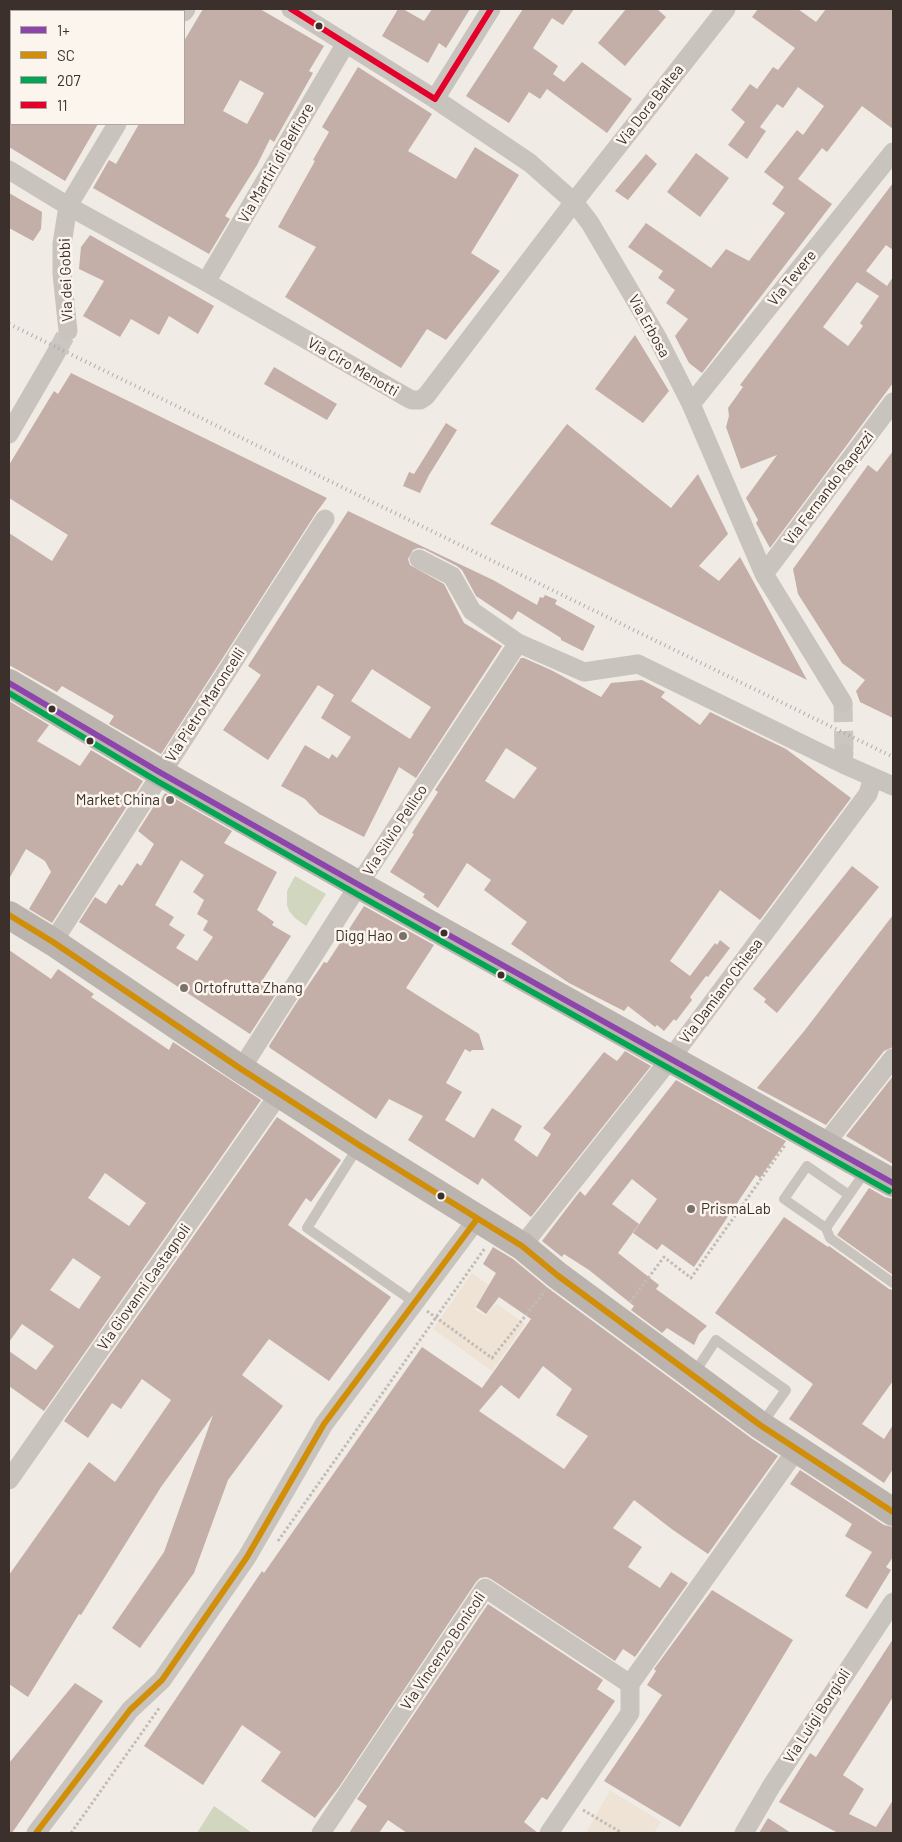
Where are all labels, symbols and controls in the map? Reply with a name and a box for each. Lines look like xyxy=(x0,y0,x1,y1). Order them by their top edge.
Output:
legend xyxy=(10,10,185,125)
text: 1+ xyxy=(57,21,70,39)
unlabelled marker xyxy=(314,21,324,31)
text: SC xyxy=(57,46,75,64)
street label: Via Dora Baltea xyxy=(613,61,687,149)
text: 207 xyxy=(57,71,81,89)
text: 11 xyxy=(57,96,68,114)
street label: Via Martiri di Belfiore xyxy=(234,100,318,226)
street label: Via dei Gobbi xyxy=(56,238,76,322)
street label: Via Tevere xyxy=(764,246,820,310)
street label: Via Erbosa xyxy=(624,291,674,361)
street label: Via Ciro Menotti xyxy=(304,334,402,400)
street label: Via Fernando Rapezzi xyxy=(780,427,878,549)
street label: Via Pietro Maroncelli xyxy=(161,645,249,765)
unlabelled marker xyxy=(47,704,57,714)
unlabelled marker xyxy=(85,736,95,746)
street label: Via Silvio Pellico xyxy=(359,781,431,879)
place label: Market China xyxy=(76,791,160,809)
marker: Market China xyxy=(164,794,176,806)
place label: Digg Hao xyxy=(335,927,393,945)
unlabelled marker xyxy=(439,928,449,938)
marker: Digg Hao xyxy=(397,930,409,942)
street label: Via Damiano Chiesa xyxy=(676,935,766,1047)
unlabelled marker xyxy=(496,970,506,980)
place label: Ortofrutta Zhang xyxy=(194,979,303,997)
marker: Ortofrutta Zhang xyxy=(178,982,190,994)
unlabelled marker xyxy=(436,1191,446,1201)
place label: PrismaLab xyxy=(701,1200,771,1218)
marker: PrismaLab xyxy=(685,1203,697,1215)
street label: Via Giovanni Castagnoli xyxy=(94,1220,194,1354)
street label: Via Vincenzo Bonicoli xyxy=(397,1589,489,1713)
street label: Via Luigi Borgioli xyxy=(780,1666,854,1766)

